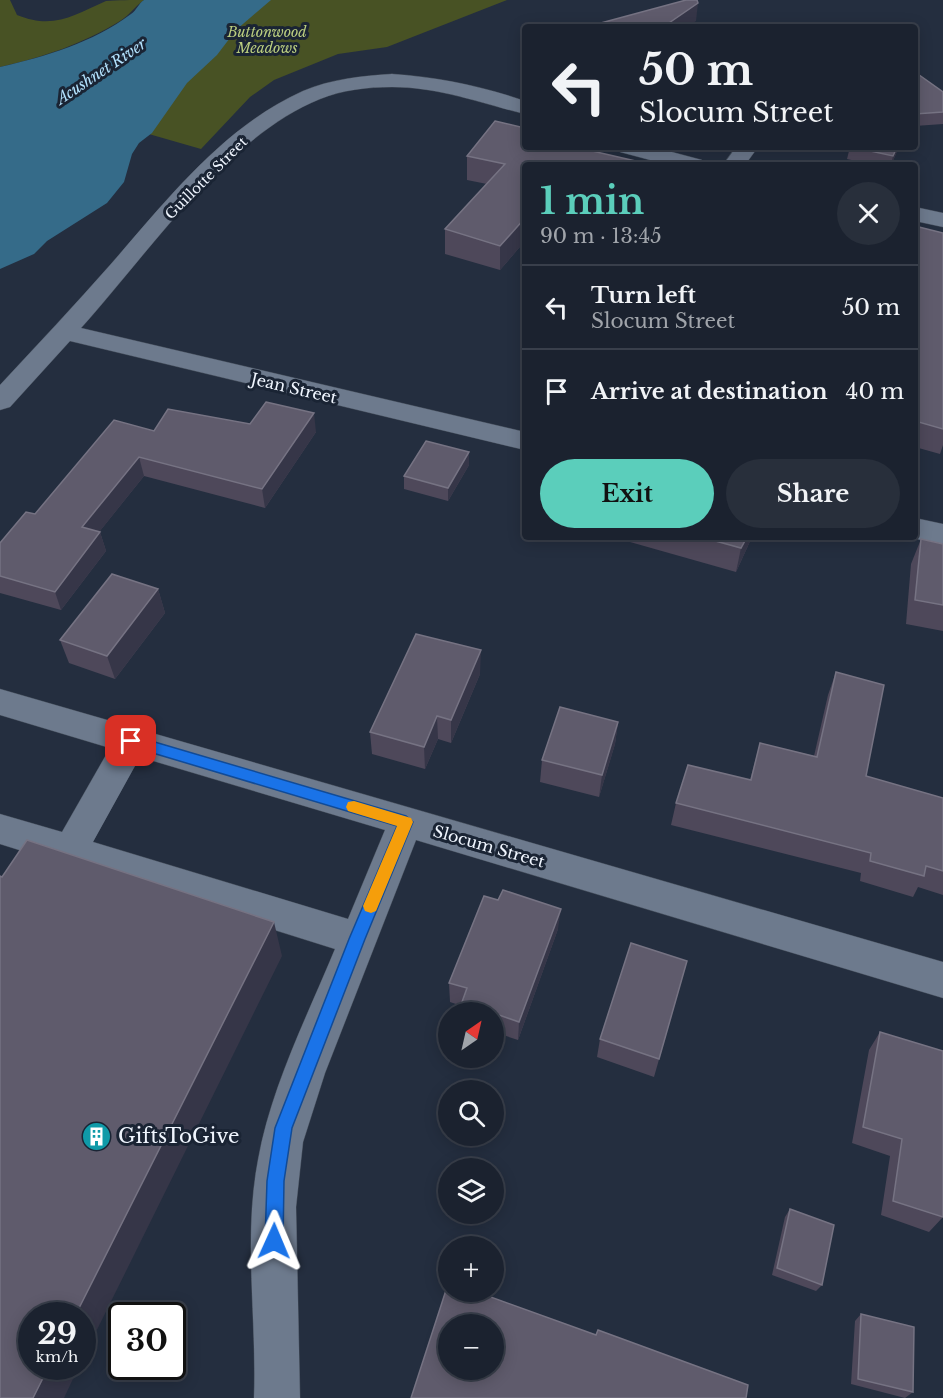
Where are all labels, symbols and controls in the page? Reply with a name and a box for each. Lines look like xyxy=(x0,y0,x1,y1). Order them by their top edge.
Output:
park label: Buttonwood Meadows xyxy=(226,23,307,57)
water label: Acushnet River xyxy=(51,33,151,109)
text: 50 m xyxy=(639,44,753,96)
icon: left xyxy=(540,48,618,126)
text: Slocum Street xyxy=(639,96,833,129)
street label: Guillotte Street xyxy=(161,132,252,223)
text: 1 min xyxy=(540,179,644,224)
button: close xyxy=(837,182,900,245)
text: 90 m · 13:45 xyxy=(540,224,662,248)
text: Turn left xyxy=(591,282,696,309)
icon: left xyxy=(540,291,573,324)
text: 50 m xyxy=(842,294,900,321)
text: Slocum Street xyxy=(591,309,735,333)
street label: Jean Street xyxy=(247,368,339,408)
icon: arrive xyxy=(540,375,573,408)
text: Arrive at destination xyxy=(591,378,828,405)
text: 40 m xyxy=(846,378,904,405)
button: Exit xyxy=(540,459,714,528)
button: Share xyxy=(726,459,900,528)
pin xyxy=(105,715,156,766)
icon: arrive xyxy=(114,724,147,757)
street label: Slocum Street xyxy=(431,821,547,871)
north arrow xyxy=(438,1002,504,1068)
map controls xyxy=(438,1002,504,1380)
button: search xyxy=(438,1080,504,1146)
building icon: GiftsToGive xyxy=(81,1120,113,1152)
place label: GiftsToGive xyxy=(118,1124,239,1148)
button: layers xyxy=(438,1158,504,1224)
position arrow xyxy=(242,1209,306,1273)
button: + xyxy=(438,1236,504,1302)
speed limit sign: 30 xyxy=(108,1302,186,1380)
button: − xyxy=(438,1314,504,1380)
text: 29 xyxy=(37,1315,77,1352)
text: km/h xyxy=(36,1347,78,1366)

